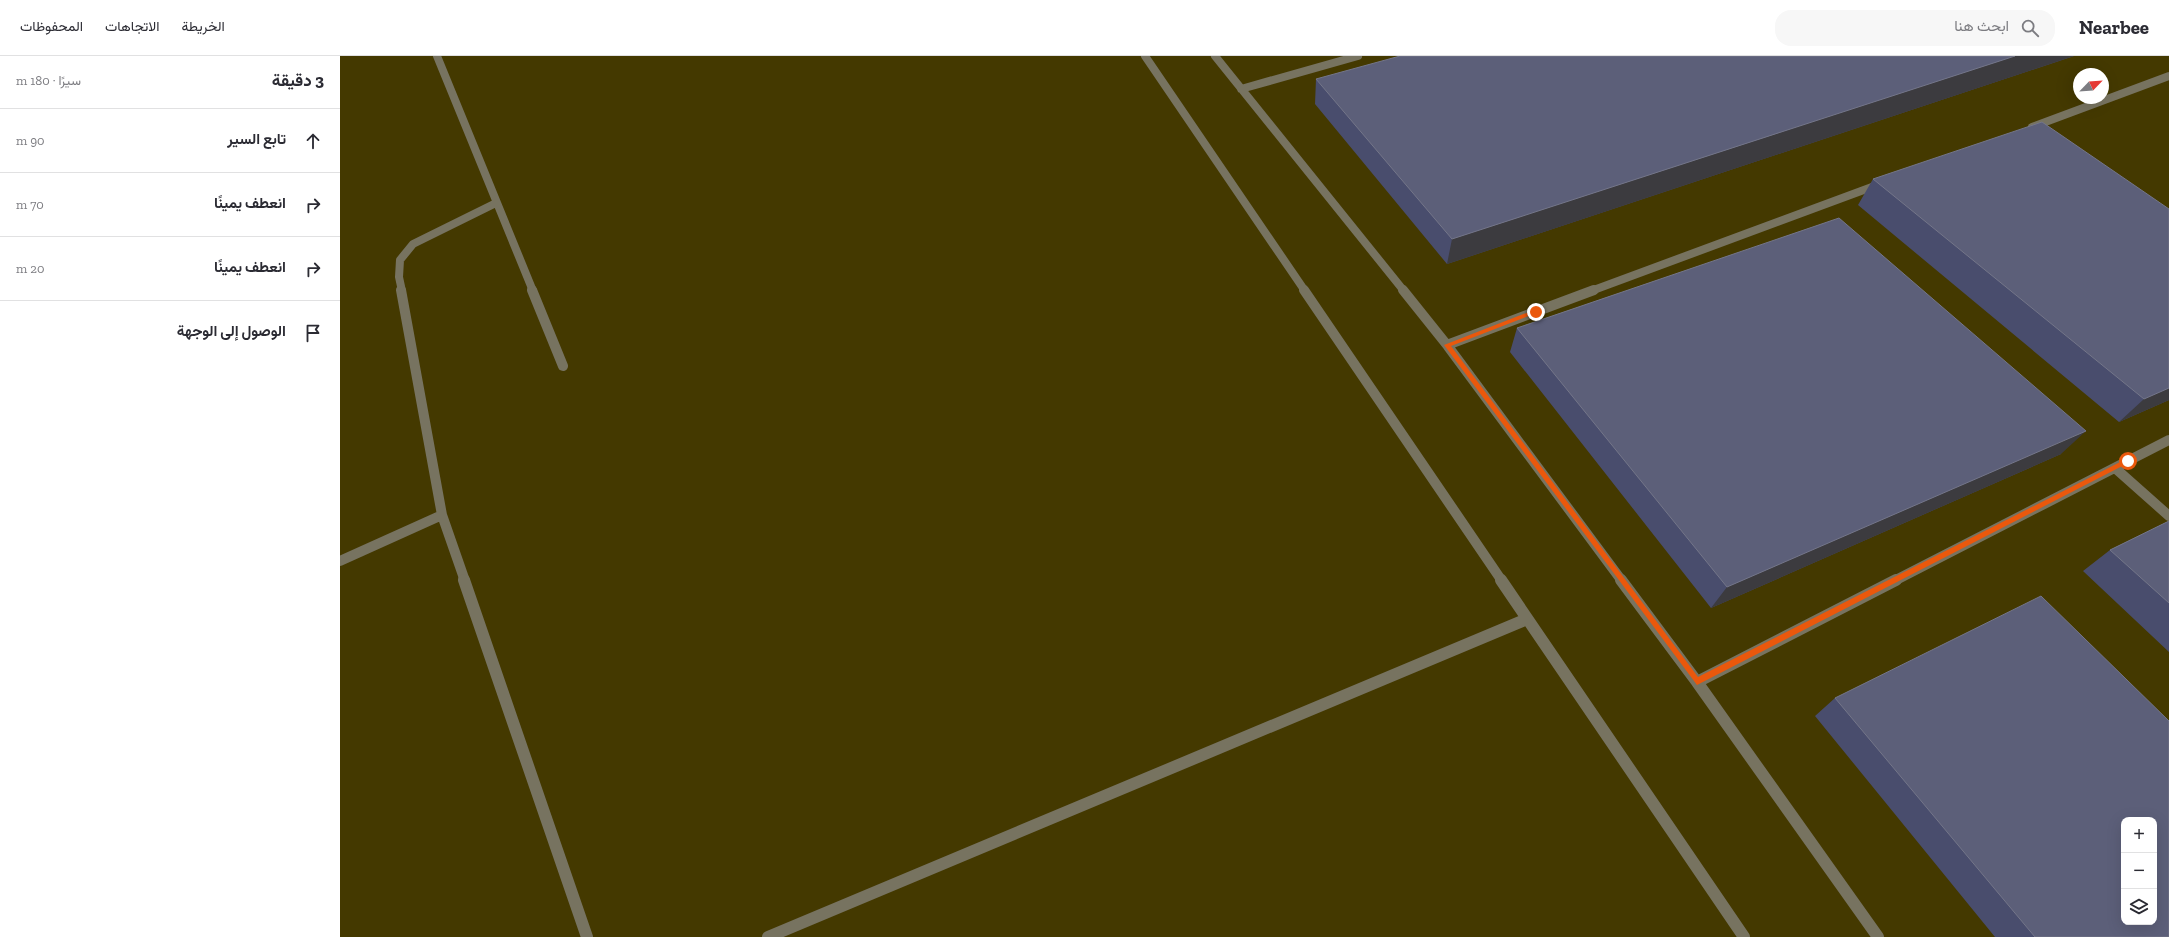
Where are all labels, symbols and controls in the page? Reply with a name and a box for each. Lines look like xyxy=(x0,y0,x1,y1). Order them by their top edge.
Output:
search box xyxy=(1775,10,2055,46)
text: Nearbee xyxy=(2079,16,2149,39)
text: ابحث هنا xyxy=(1954,17,2009,35)
icon: search xyxy=(2019,17,2041,39)
text: المحفوظات xyxy=(20,18,83,35)
text: الاتجاهات xyxy=(105,18,159,35)
text: الخريطة xyxy=(181,18,225,35)
north arrow xyxy=(2073,68,2109,104)
text: 3 دقيقة xyxy=(272,70,324,90)
text: سيرًا · 180 m xyxy=(16,73,81,88)
text: تابع السير xyxy=(227,130,286,148)
icon: ahead xyxy=(302,130,324,152)
text: 90 m xyxy=(16,133,45,148)
text: انعطف يمينًا xyxy=(214,194,286,212)
icon: right xyxy=(302,194,324,216)
text: 70 m xyxy=(16,197,44,212)
text: انعطف يمينًا xyxy=(214,258,286,276)
icon: right xyxy=(302,258,324,280)
text: 20 m xyxy=(16,261,44,276)
route end xyxy=(1527,303,1545,321)
text: الوصول إلى الوجهة xyxy=(177,322,286,340)
icon: arrive xyxy=(302,322,324,344)
route start xyxy=(2119,452,2137,470)
map controls xyxy=(2121,817,2157,925)
button: + xyxy=(2121,817,2157,853)
button: − xyxy=(2121,853,2157,889)
button: layers xyxy=(2121,889,2157,925)

